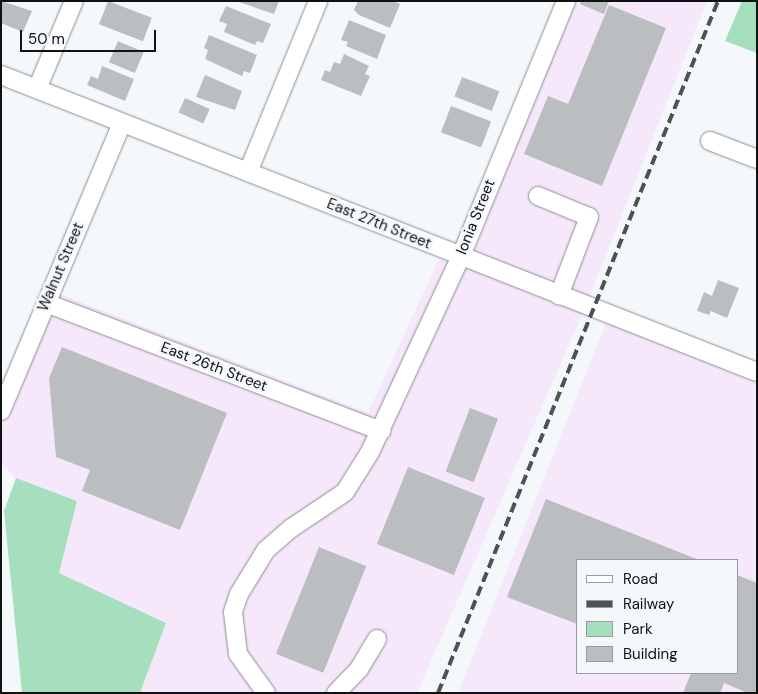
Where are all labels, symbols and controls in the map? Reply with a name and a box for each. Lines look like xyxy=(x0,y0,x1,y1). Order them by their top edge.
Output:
scale bar xyxy=(22,20,159,52)
text: 50 m xyxy=(28,29,65,49)
street label: Ionia Street xyxy=(453,177,499,257)
street label: East 27th Street xyxy=(324,195,434,253)
street label: Walnut Street xyxy=(34,220,88,314)
street label: East 26th Street xyxy=(158,338,270,396)
legend xyxy=(576,559,738,674)
text: Road xyxy=(623,569,658,589)
text: Railway xyxy=(623,594,674,614)
text: Park xyxy=(623,619,653,639)
text: Building xyxy=(623,644,678,664)

